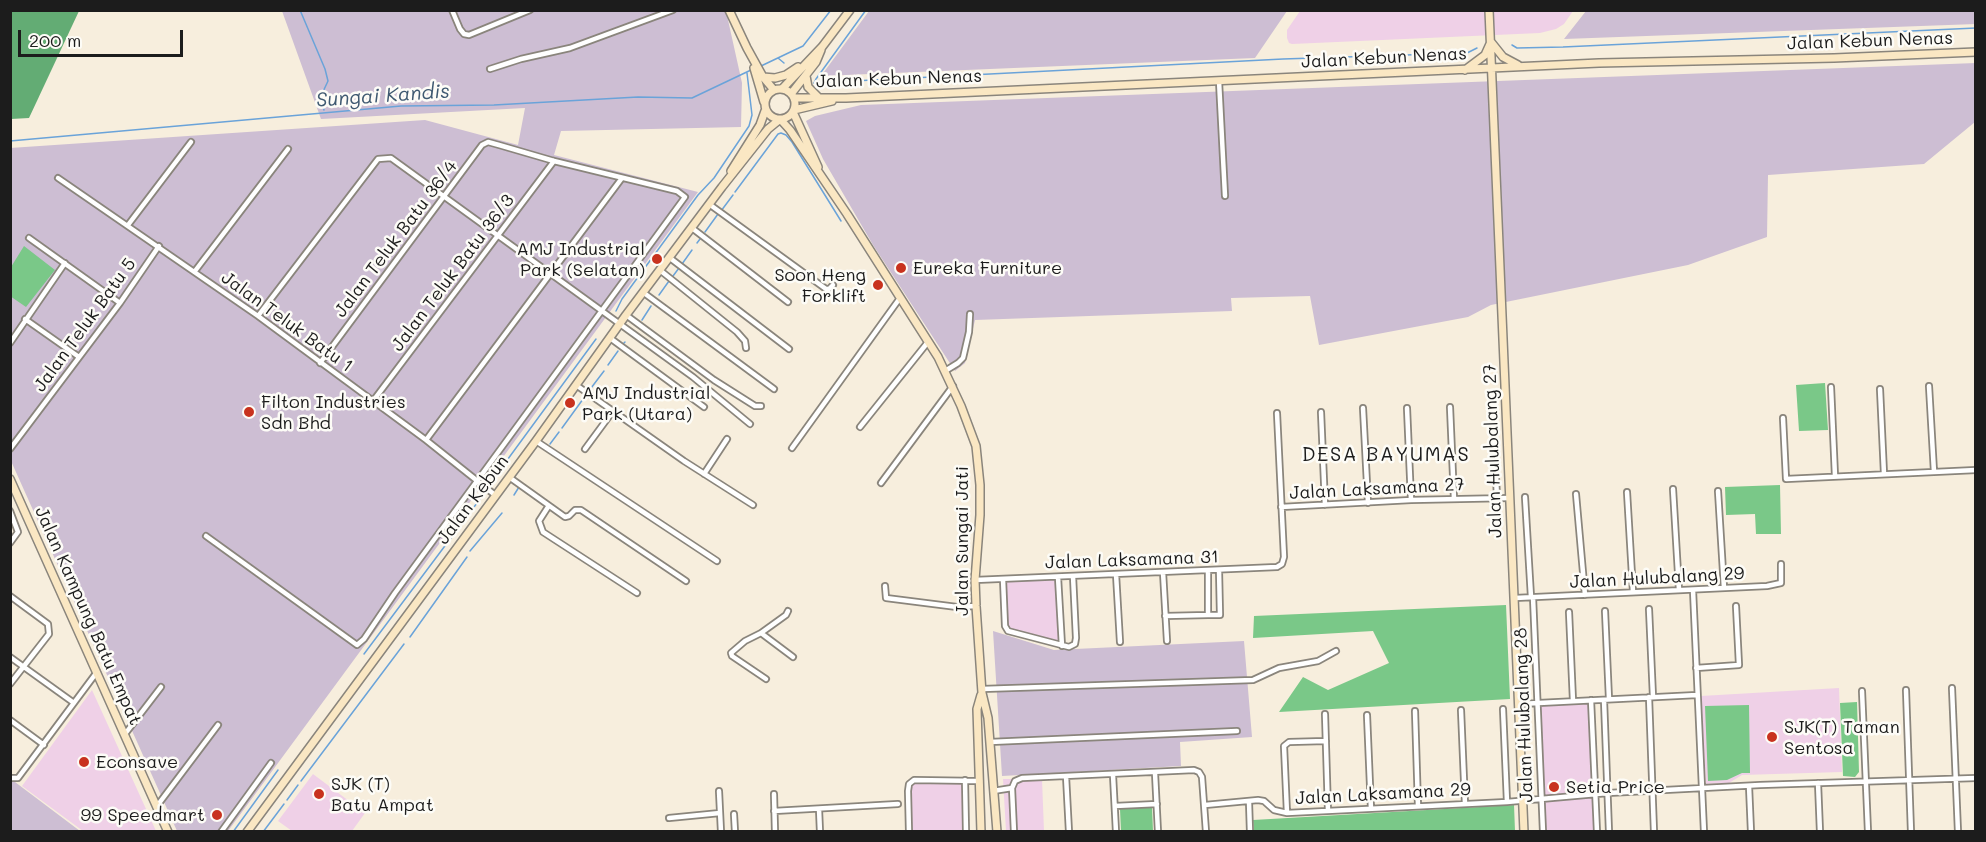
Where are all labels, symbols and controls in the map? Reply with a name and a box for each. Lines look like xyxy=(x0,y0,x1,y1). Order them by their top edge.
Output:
scale bar xyxy=(21,18,186,56)
street label: Jalan Kebun Nenas xyxy=(1787,27,1953,55)
text: 200 m xyxy=(29,28,81,52)
street label: Jalan Kebun Nenas xyxy=(1301,43,1467,73)
street label: Jalan Kebun Nenas xyxy=(816,65,982,93)
water label: Sungai Kandis xyxy=(315,79,451,113)
street label: Jalan Teluk Batu 36/4 xyxy=(330,156,462,322)
street label: Jalan Teluk Batu 36/3 xyxy=(387,190,519,356)
place label: AMJ Industrial Park (Selatan) xyxy=(516,238,645,280)
marker: AMJ Industrial Park (Selatan) xyxy=(650,252,664,266)
street label: Jalan Teluk Batu 5 xyxy=(29,254,141,396)
place label: Eureka Furniture xyxy=(913,257,1062,279)
marker: Eureka Furniture xyxy=(894,261,908,275)
place label: Soon Heng Forklift xyxy=(774,264,866,306)
street label: Jalan Teluk Batu 1 xyxy=(217,267,357,377)
marker: Soon Heng Forklift xyxy=(871,278,885,292)
street label: Jalan Hulubalang 27 xyxy=(1479,364,1507,538)
place label: AMJ Industrial Park (Utara) xyxy=(582,382,711,424)
place label: Filton Industries Sdn Bhd xyxy=(261,391,406,434)
marker: AMJ Industrial Park (Utara) xyxy=(563,396,577,410)
marker: Filton Industries Sdn Bhd xyxy=(242,405,256,419)
district label: DESA BAYUMAS xyxy=(1302,443,1470,467)
street label: Jalan Kebun xyxy=(433,451,513,549)
street label: Jalan Sungai Jati xyxy=(951,466,973,616)
street label: Jalan Laksamana 27 xyxy=(1289,474,1465,504)
street label: Jalan Kampung Batu Empat xyxy=(30,503,146,729)
street label: Jalan Laksamana 31 xyxy=(1045,546,1219,574)
street label: Jalan Hulubalang 29 xyxy=(1569,563,1745,593)
street label: Jalan Hulubalang 28 xyxy=(1510,627,1538,803)
place label: SJK(T) Taman Sentosa xyxy=(1784,716,1900,758)
marker: SJK(T) Taman Sentosa xyxy=(1765,730,1779,744)
place label: Econsave xyxy=(96,751,178,773)
marker: Econsave xyxy=(77,755,91,769)
place label: SJK (T) Batu Ampat xyxy=(331,773,434,816)
place label: Setia Price xyxy=(1566,776,1665,798)
street label: Jalan Laksamana 29 xyxy=(1295,779,1471,809)
marker: Setia Price xyxy=(1547,780,1561,794)
marker: SJK (T) Batu Ampat xyxy=(312,787,326,801)
place label: 99 Speedmart xyxy=(81,804,205,826)
marker: 99 Speedmart xyxy=(210,808,224,822)

